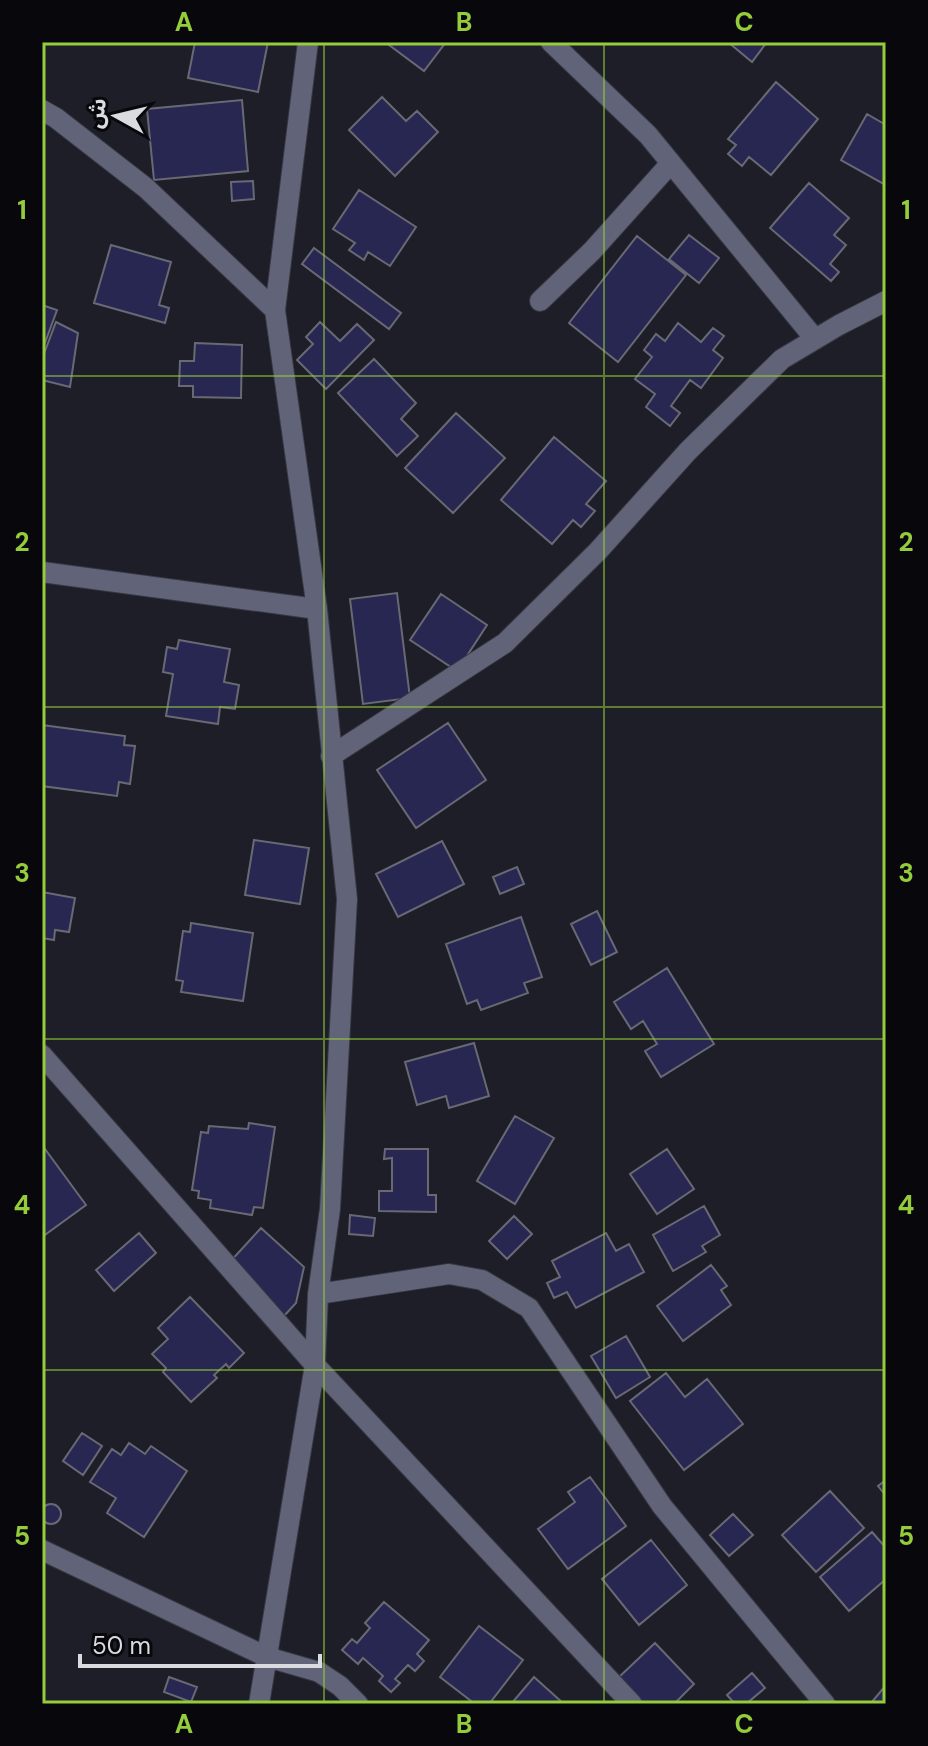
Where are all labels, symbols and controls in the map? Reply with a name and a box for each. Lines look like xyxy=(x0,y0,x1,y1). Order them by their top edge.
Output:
text: A xyxy=(175,5,193,39)
text: B xyxy=(456,5,472,39)
text: C xyxy=(734,5,754,39)
north arrow xyxy=(76,76,156,156)
text: ش xyxy=(80,96,113,130)
text: 1 xyxy=(17,193,27,227)
text: 1 xyxy=(901,193,911,227)
text: 2 xyxy=(14,525,30,559)
text: 2 xyxy=(898,525,914,559)
text: 3 xyxy=(14,856,30,890)
text: 3 xyxy=(898,856,914,890)
text: 4 xyxy=(14,1188,30,1222)
text: 4 xyxy=(898,1188,914,1222)
text: 5 xyxy=(14,1519,30,1553)
text: 5 xyxy=(898,1519,914,1553)
scale bar xyxy=(80,1618,320,1668)
text: 50 m xyxy=(92,1630,151,1661)
text: A xyxy=(175,1707,193,1741)
text: B xyxy=(456,1707,472,1741)
text: C xyxy=(734,1707,754,1741)

